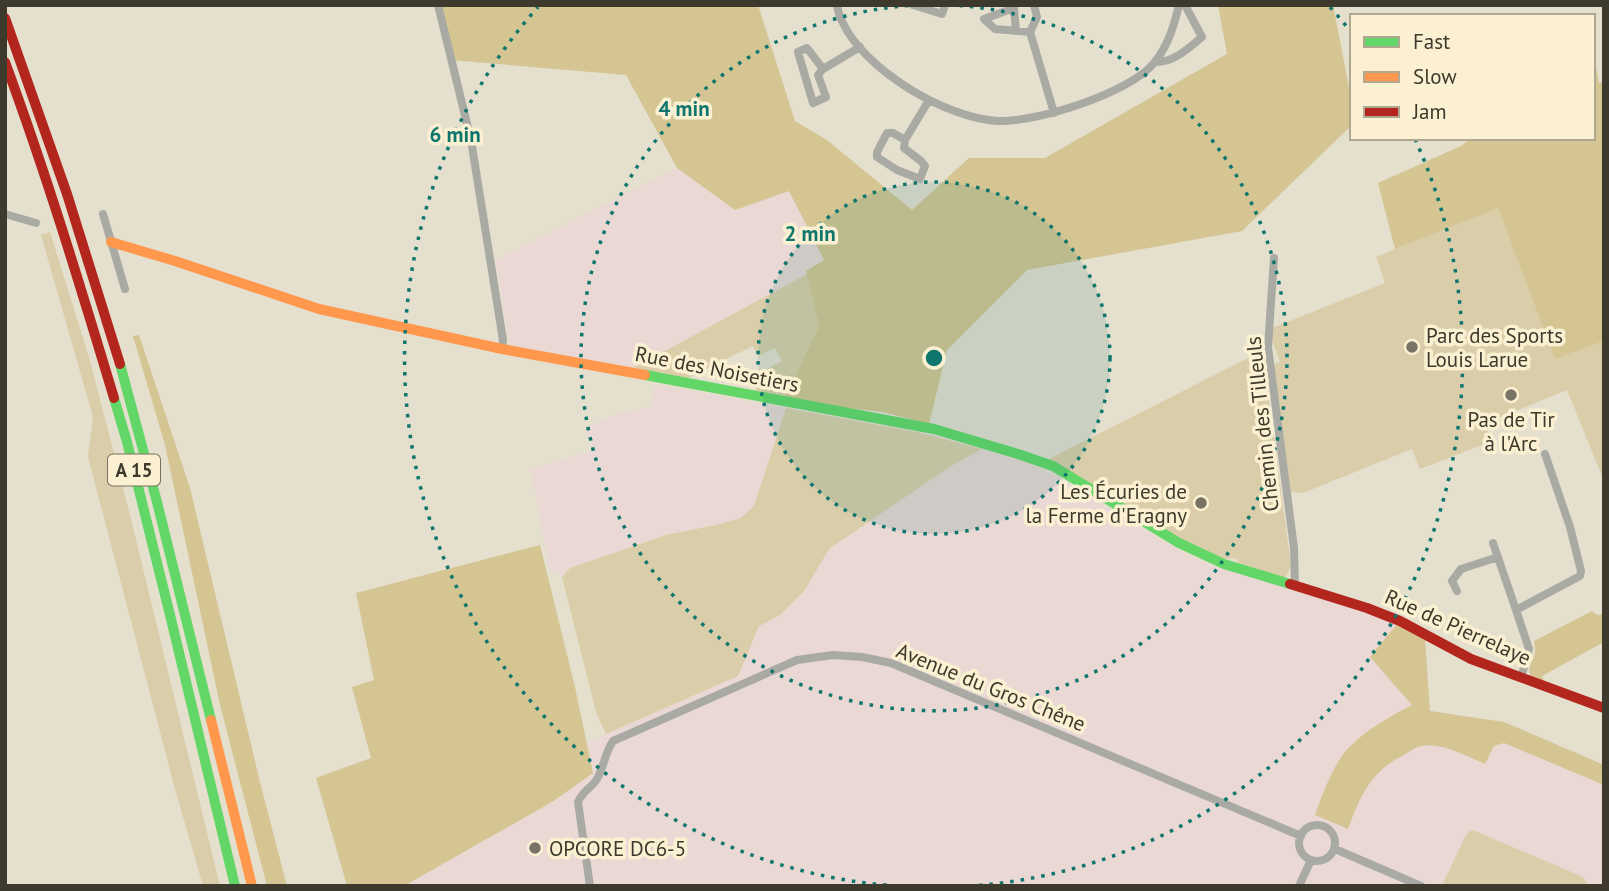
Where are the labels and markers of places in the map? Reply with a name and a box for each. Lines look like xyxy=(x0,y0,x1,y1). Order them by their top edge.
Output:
place label: Parc des Sports Louis Larue xyxy=(1426,322,1563,373)
marker: Parc des Sports Louis Larue xyxy=(1404,339,1420,355)
centre of rings xyxy=(922,346,946,370)
marker: Pas de Tir à l'Arc xyxy=(1503,387,1519,403)
place label: Pas de Tir à l'Arc xyxy=(1467,406,1555,457)
place label: Les Écuries de la Ferme d'Eragny xyxy=(1026,478,1187,529)
marker: Les Écuries de la Ferme d'Eragny xyxy=(1193,495,1209,511)
place label: OPCORE DC6-5 xyxy=(549,835,686,862)
marker: OPCORE DC6-5 xyxy=(527,840,543,856)

